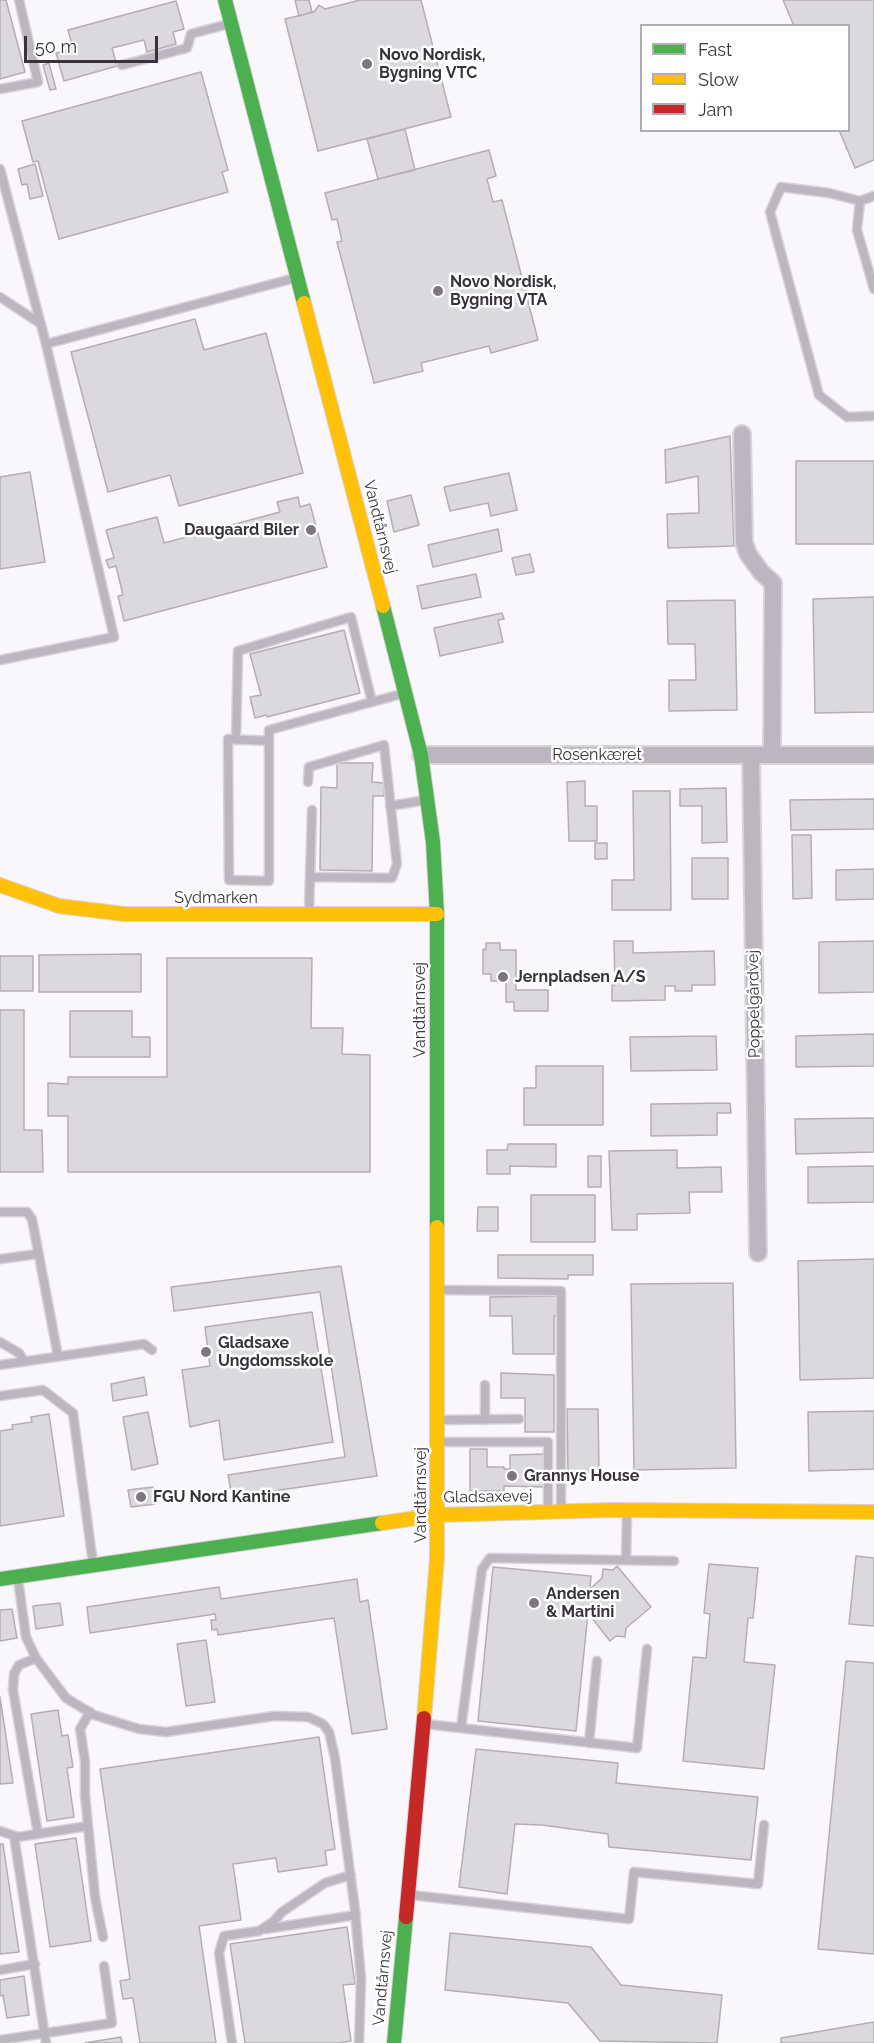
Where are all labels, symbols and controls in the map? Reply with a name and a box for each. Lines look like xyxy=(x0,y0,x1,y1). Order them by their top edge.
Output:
scale bar xyxy=(27,24,160,62)
legend xyxy=(640,24,850,132)
text: 50 m xyxy=(35,36,77,57)
text: Fast xyxy=(698,39,732,60)
place label: Novo Nordisk, Bygning VTC xyxy=(379,45,485,83)
marker: Novo Nordisk, Bygning VTC xyxy=(360,57,374,71)
text: Slow xyxy=(698,69,739,90)
text: Jam xyxy=(698,99,733,120)
place label: Novo Nordisk, Bygning VTA xyxy=(450,272,556,310)
marker: Novo Nordisk, Bygning VTA xyxy=(431,284,445,298)
street label: Vandtårnsvej xyxy=(359,478,401,576)
place label: Daugaard Biler xyxy=(184,520,299,540)
marker: Daugaard Biler xyxy=(304,523,318,537)
street label: Rosenkæret xyxy=(552,745,642,765)
street label: Sydmarken xyxy=(174,888,258,908)
street label: Poppelgårdvej xyxy=(743,950,765,1058)
street label: Vandtårnsvej xyxy=(410,962,430,1058)
place label: Jernpladsen A/S xyxy=(515,967,646,987)
marker: Jernpladsen A/S xyxy=(496,970,510,984)
place label: Gladsaxe Ungdomsskole xyxy=(218,1333,333,1371)
marker: Gladsaxe Ungdomsskole xyxy=(199,1345,213,1359)
street label: Vandtårnsvej xyxy=(411,1447,431,1543)
place label: Grannys House xyxy=(524,1466,639,1486)
marker: Grannys House xyxy=(505,1469,519,1483)
place label: FGU Nord Kantine xyxy=(153,1487,290,1507)
street label: Gladsaxevej xyxy=(443,1487,533,1507)
marker: FGU Nord Kantine xyxy=(134,1490,148,1504)
place label: Andersen & Martini xyxy=(546,1584,620,1622)
marker: Andersen & Martini xyxy=(527,1596,541,1610)
street label: Vandtårnsvej xyxy=(369,1929,397,2027)

